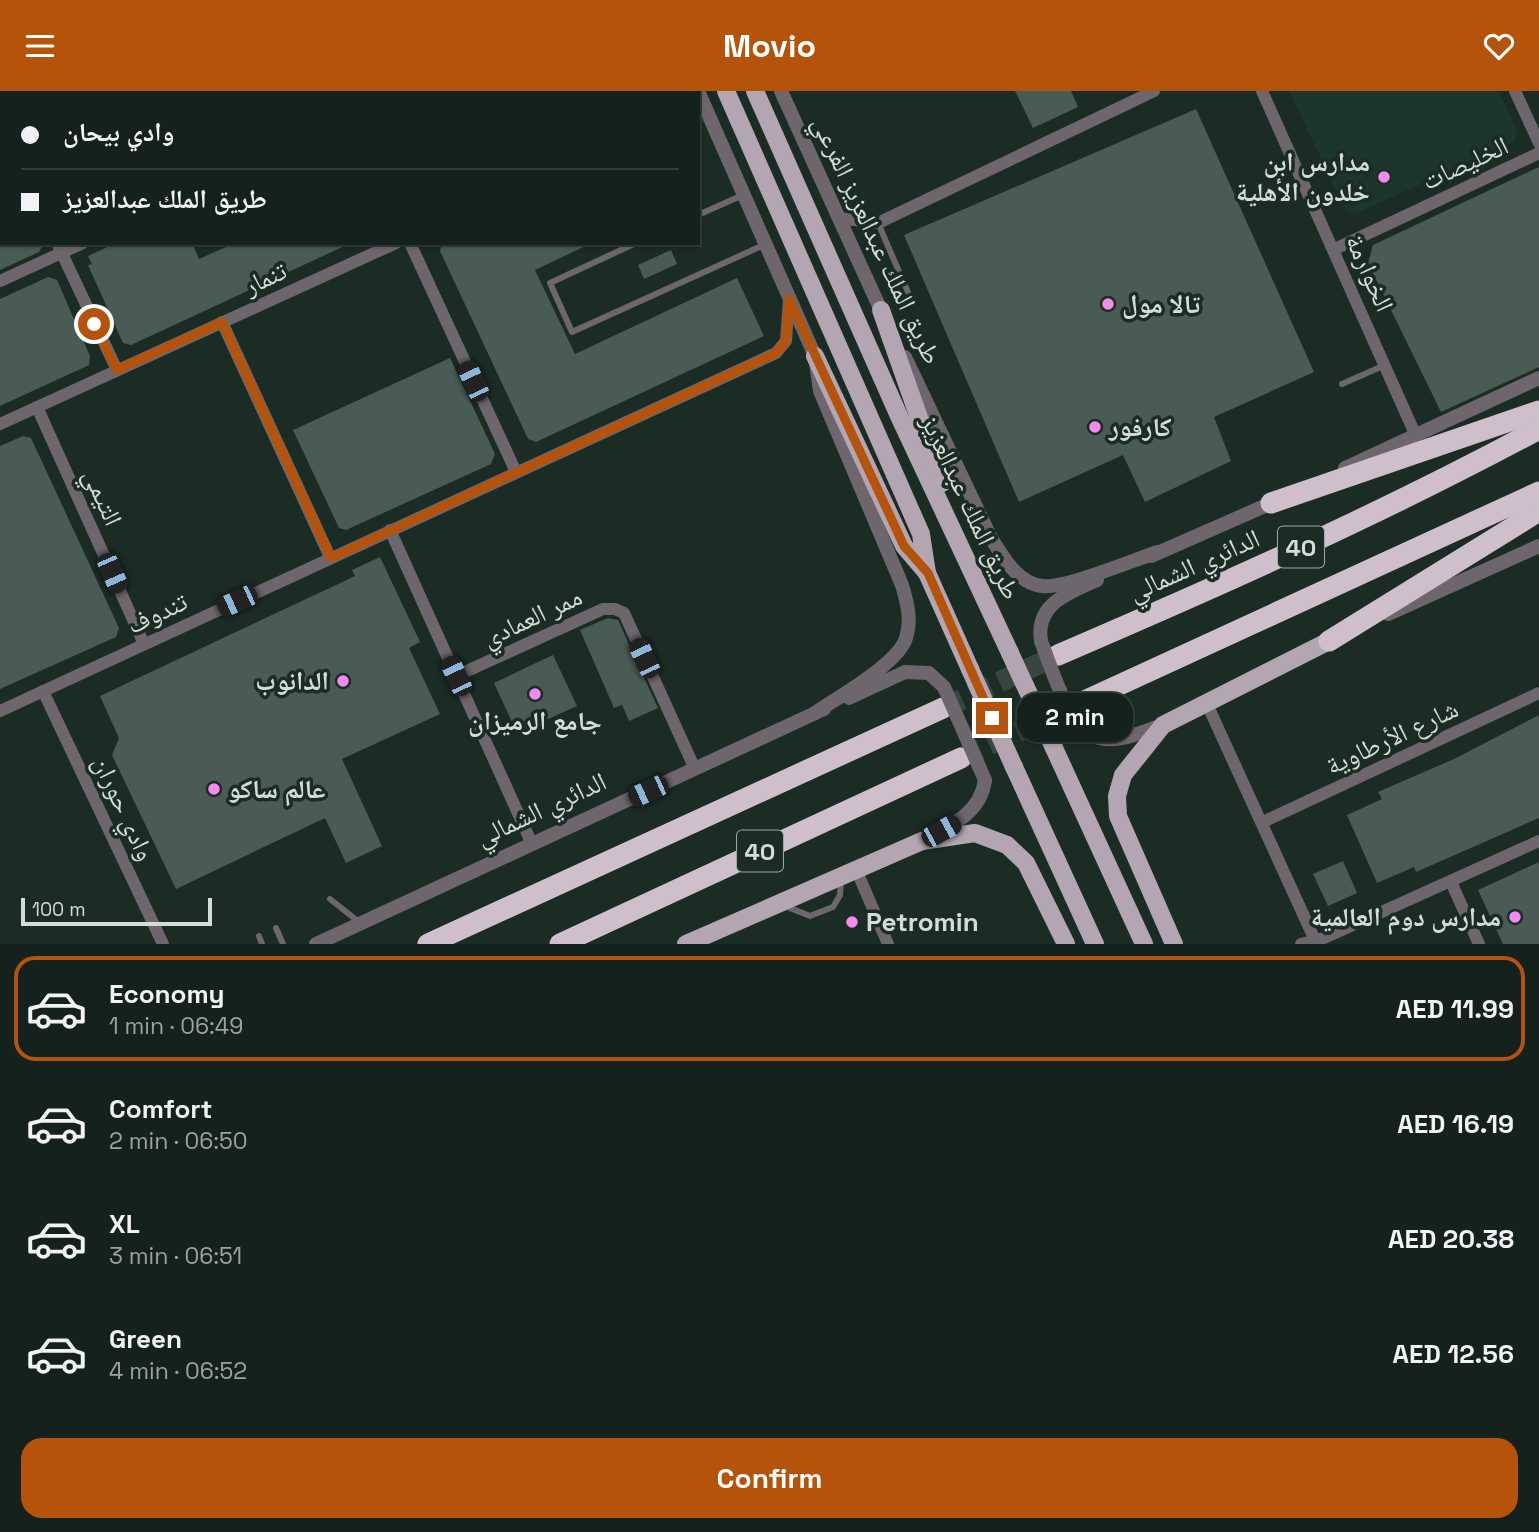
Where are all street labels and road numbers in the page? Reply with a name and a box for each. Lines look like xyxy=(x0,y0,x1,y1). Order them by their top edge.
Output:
street label: طريق الملك عبدالعزيز الفرعي xyxy=(801,110,949,371)
street label: الخليصات xyxy=(1416,128,1514,198)
street label: الخوارمة xyxy=(1338,229,1402,317)
street label: تنمار xyxy=(237,253,292,303)
street label: طريق الملك عبدالعزيز xyxy=(913,408,1029,605)
street label: التيمي xyxy=(72,463,131,532)
street label: الدائري الشمالي xyxy=(1123,521,1266,612)
road number: 40 xyxy=(1278,526,1324,567)
street label: ممر العمادي xyxy=(477,579,589,658)
street label: تندوف xyxy=(121,584,193,642)
street label: شارع الأرطاوية xyxy=(1320,692,1464,782)
street label: وادي حوران xyxy=(82,750,163,867)
street label: الدائري الشمالي xyxy=(470,764,613,857)
road number: 40 xyxy=(737,831,783,871)

